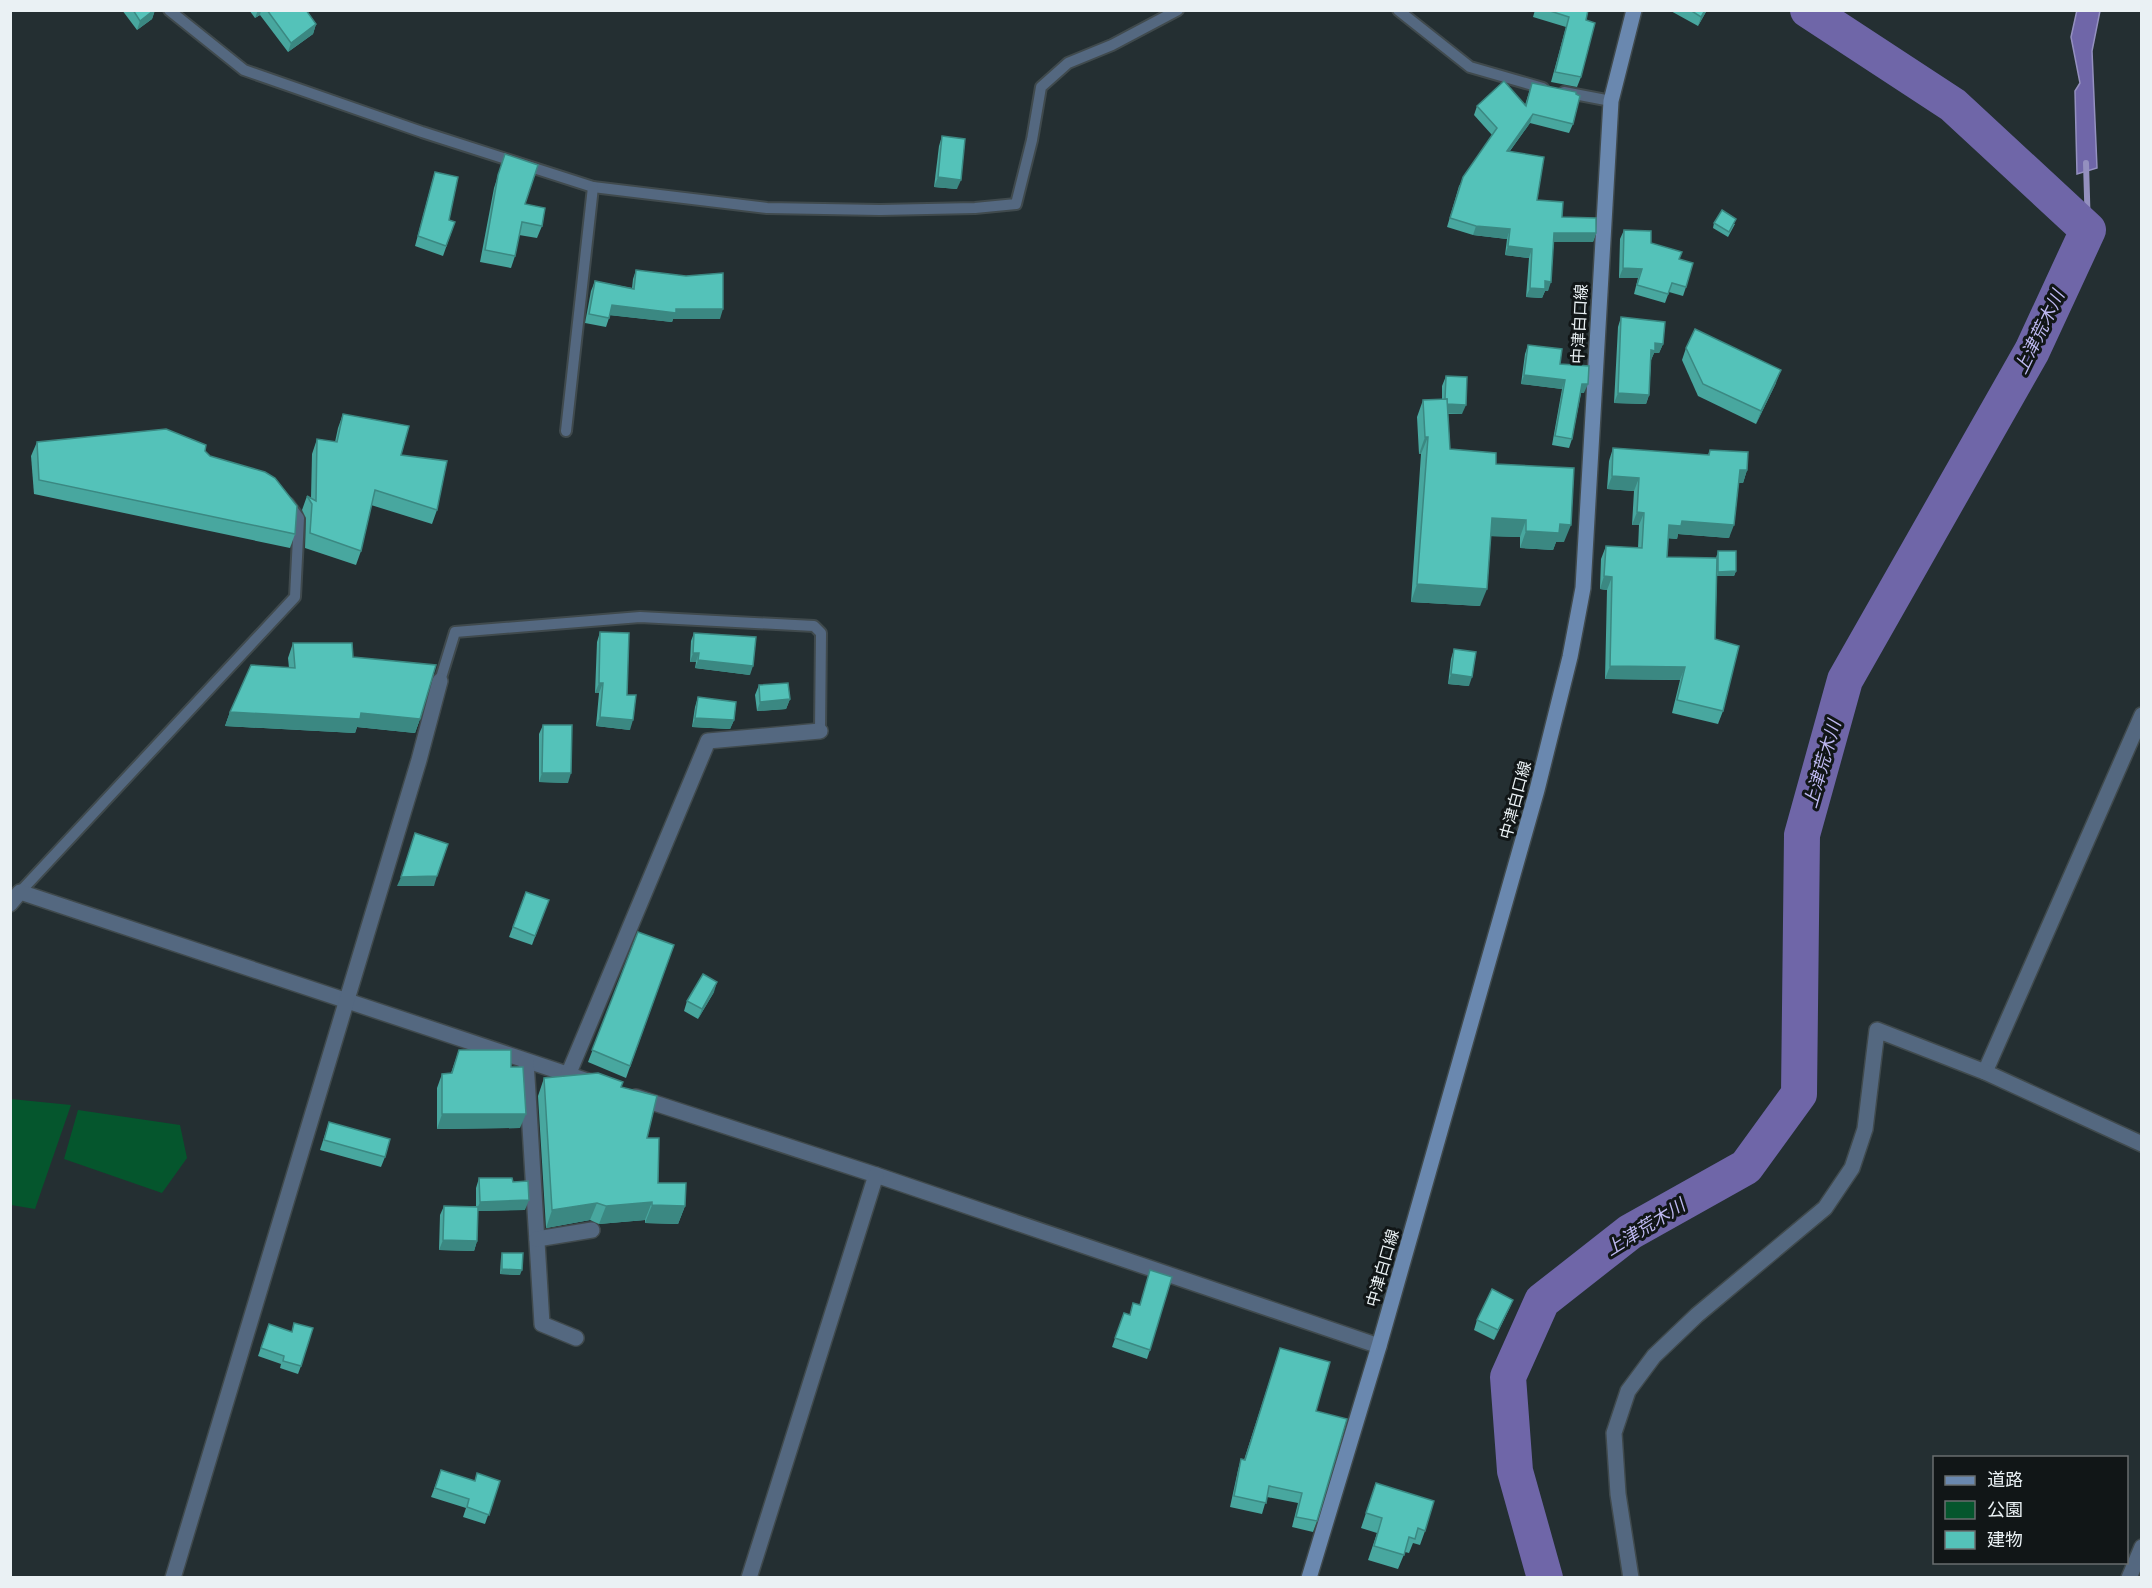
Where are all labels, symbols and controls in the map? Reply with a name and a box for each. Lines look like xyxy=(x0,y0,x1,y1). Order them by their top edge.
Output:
street label: 中津白口線 xyxy=(1566,283,1592,365)
water label: 上津荒木川 xyxy=(2008,284,2071,378)
water label: 上津荒木川 xyxy=(1798,715,1847,811)
street label: 中津白口線 xyxy=(1494,759,1536,841)
water label: 上津荒木川 xyxy=(1600,1191,1691,1261)
street label: 中津白口線 xyxy=(1360,1227,1404,1309)
legend xyxy=(1933,1456,2128,1564)
text: 道路 xyxy=(1987,1467,2023,1492)
text: 公園 xyxy=(1987,1497,2023,1522)
text: 建物 xyxy=(1987,1527,2023,1552)

